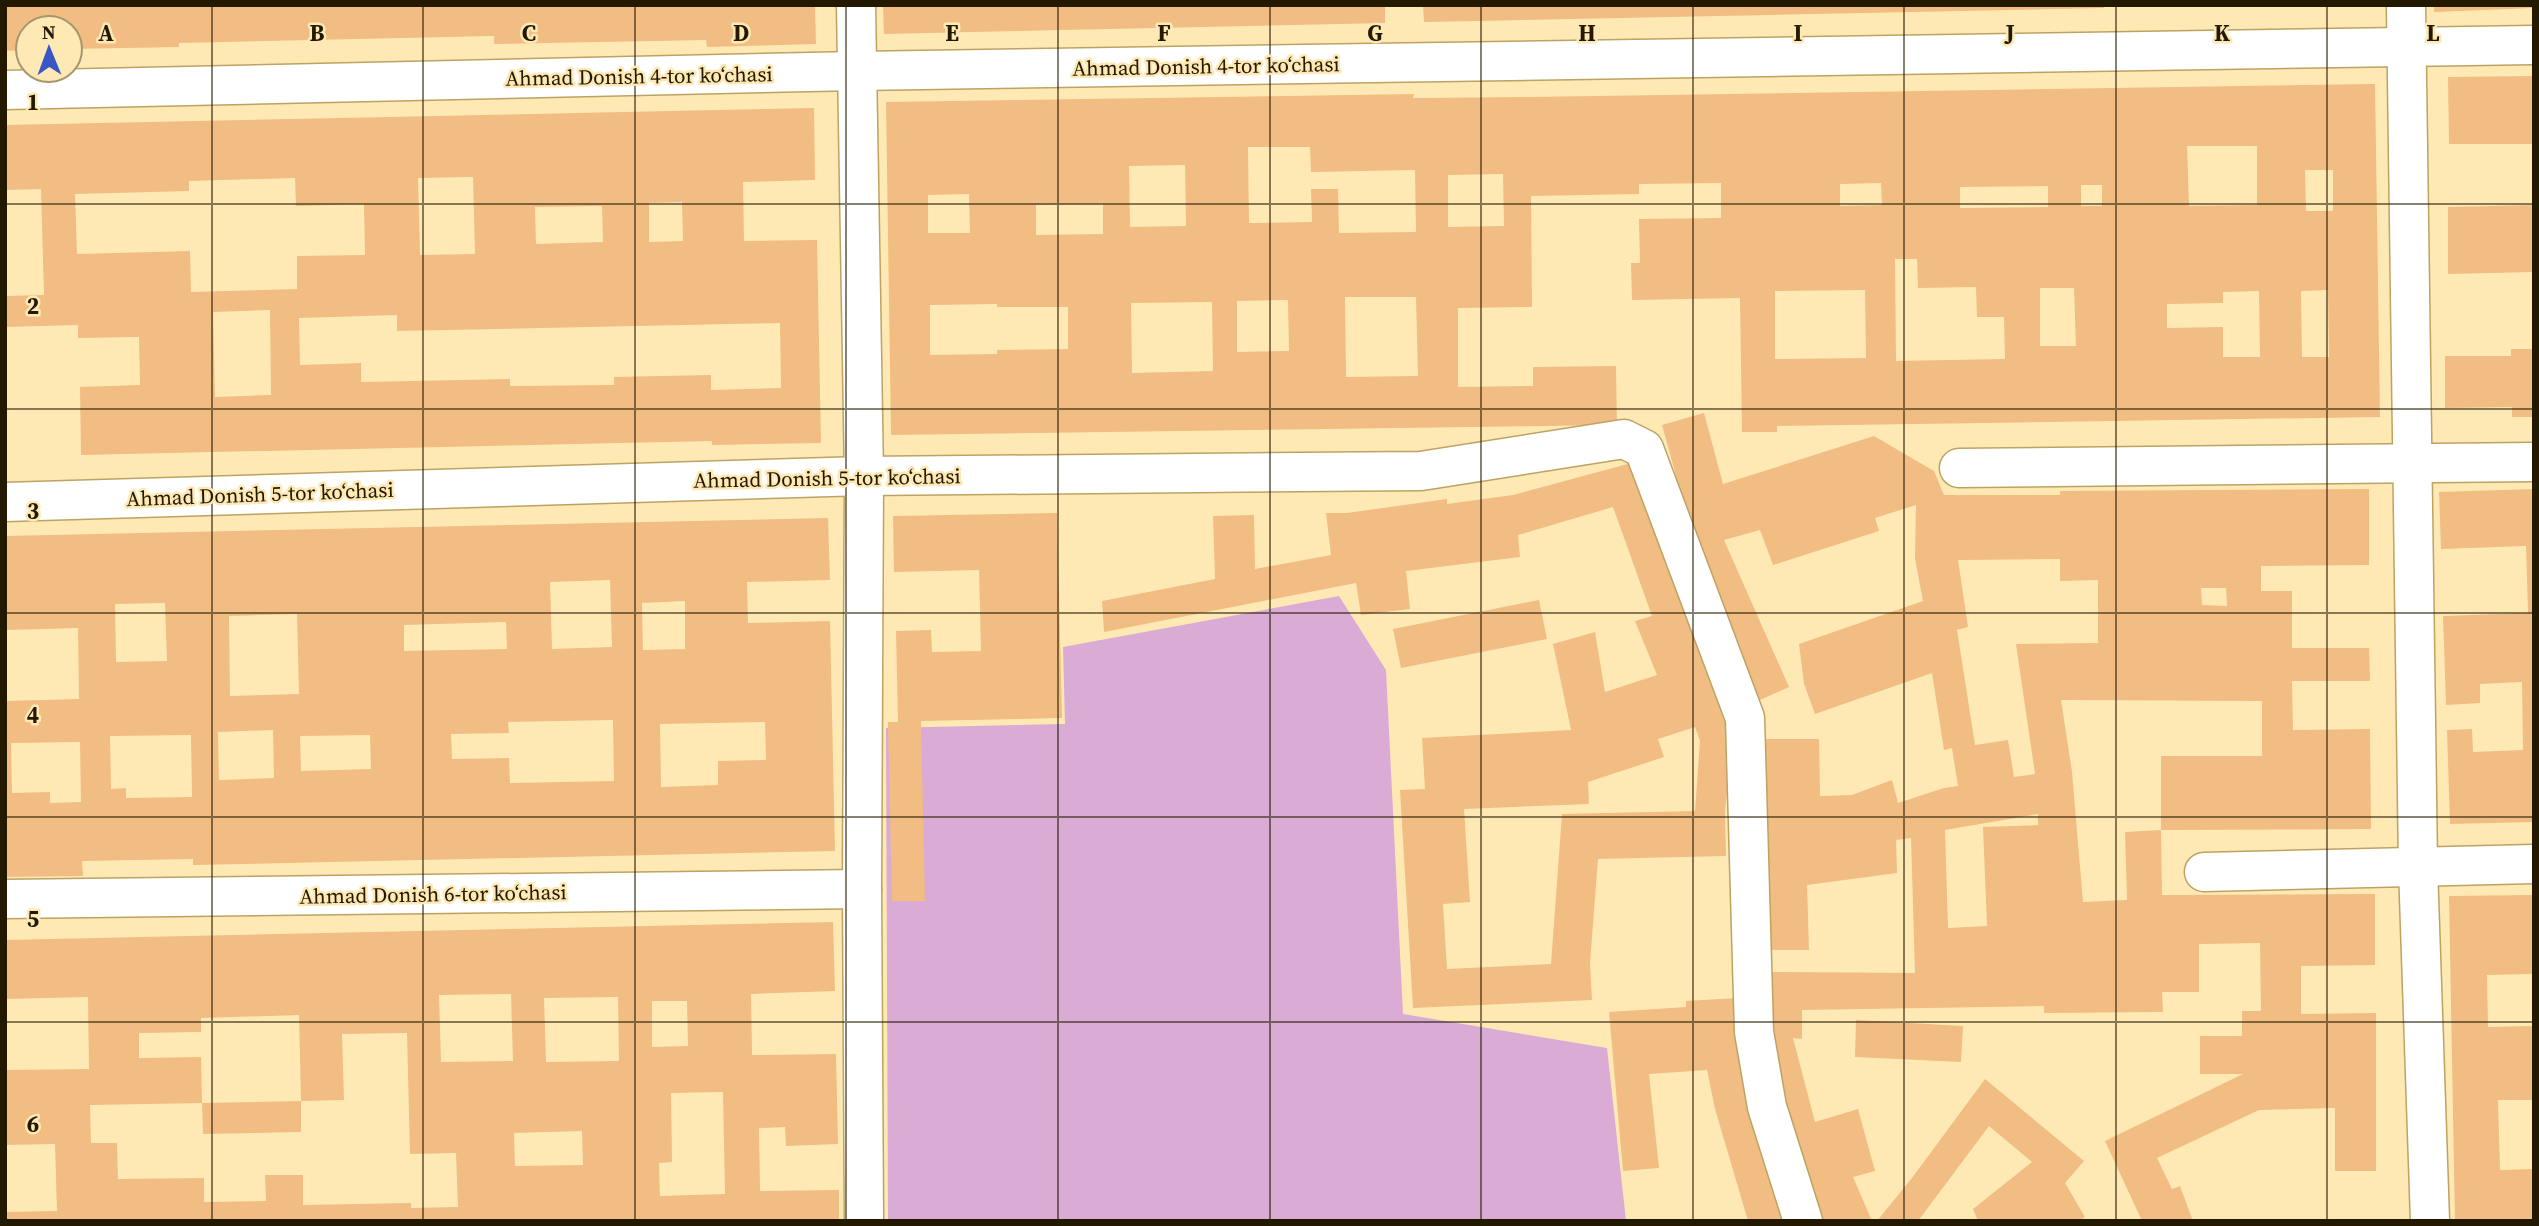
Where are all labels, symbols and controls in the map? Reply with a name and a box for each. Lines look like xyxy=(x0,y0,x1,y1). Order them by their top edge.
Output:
north arrow xyxy=(14,14,84,84)
text: A xyxy=(98,17,114,49)
text: B xyxy=(310,17,325,49)
text: C xyxy=(522,17,536,49)
text: D xyxy=(733,17,749,49)
text: E xyxy=(945,17,959,49)
text: F xyxy=(1157,17,1171,49)
text: G xyxy=(1367,17,1383,49)
text: H xyxy=(1578,17,1596,49)
text: I xyxy=(1794,17,1803,49)
text: J xyxy=(2003,17,2015,49)
text: K xyxy=(2214,17,2230,49)
text: L xyxy=(2426,17,2440,49)
text: N xyxy=(42,19,56,45)
street label: Ahmad Donish 4-tor koʻchasi xyxy=(1072,49,1340,83)
street label: Ahmad Donish 4-tor koʻchasi xyxy=(505,59,773,93)
text: 1 xyxy=(27,86,39,118)
text: 2 xyxy=(27,290,39,322)
street label: Ahmad Donish 5-tor koʻchasi xyxy=(693,461,961,495)
street label: Ahmad Donish 5-tor koʻchasi xyxy=(126,475,394,513)
text: 3 xyxy=(27,495,39,527)
text: 4 xyxy=(27,699,39,731)
street label: Ahmad Donish 6-tor koʻchasi xyxy=(299,877,567,911)
text: 5 xyxy=(27,903,39,935)
text: 6 xyxy=(27,1108,39,1140)

